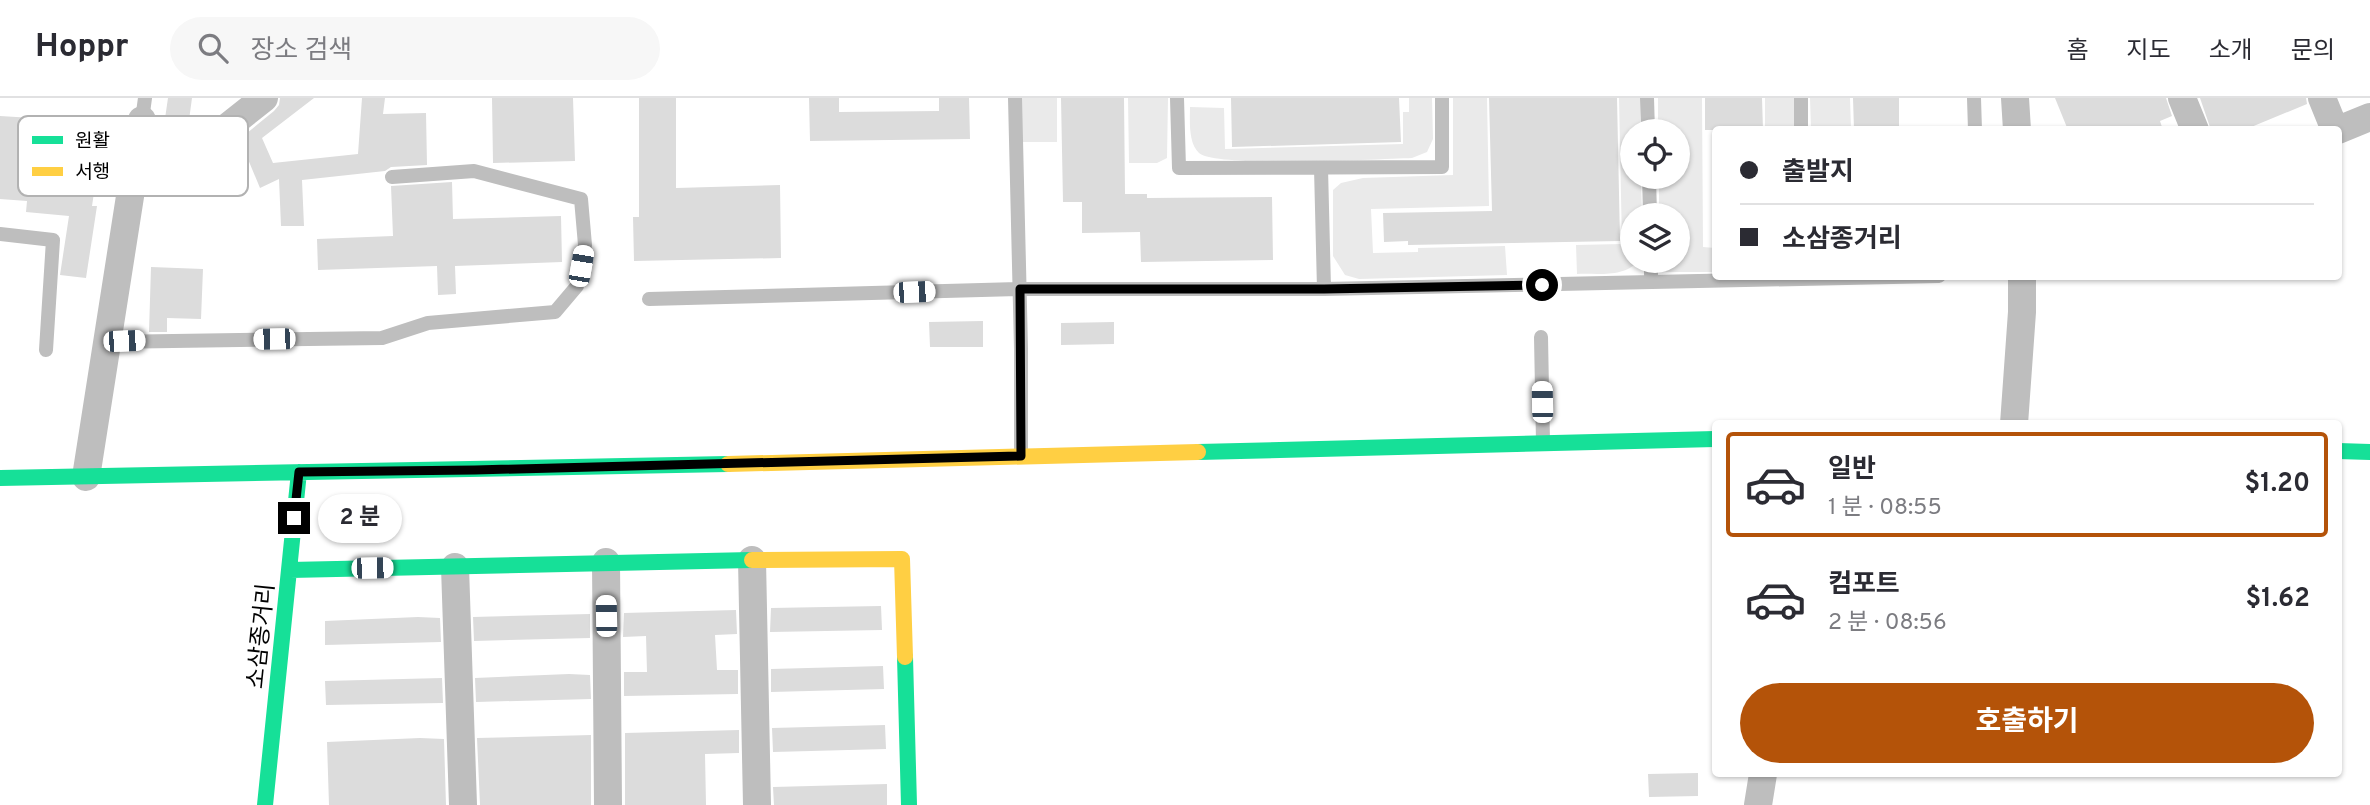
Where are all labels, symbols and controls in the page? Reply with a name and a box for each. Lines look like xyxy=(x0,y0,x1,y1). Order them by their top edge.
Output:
search box xyxy=(170,17,660,80)
text: Hoppr xyxy=(35,27,128,69)
icon: search xyxy=(194,29,232,67)
text: 장소 검색 xyxy=(250,35,352,68)
text: 홈 xyxy=(2066,37,2088,67)
text: 지도 xyxy=(2126,37,2171,67)
text: 소개 xyxy=(2209,37,2253,67)
text: 문의 xyxy=(2291,37,2335,67)
legend xyxy=(18,116,248,196)
map controls xyxy=(1620,119,1690,273)
button: locate xyxy=(1620,119,1690,189)
text: 원활 xyxy=(75,130,110,154)
text: 출발지 xyxy=(1782,157,1854,190)
text: 서행 xyxy=(75,161,110,185)
button: layers xyxy=(1620,203,1690,273)
text: 소삼종거리 xyxy=(1782,224,1902,257)
car xyxy=(568,243,595,289)
route start xyxy=(1526,269,1558,301)
car xyxy=(893,281,936,303)
car xyxy=(253,328,296,350)
car xyxy=(103,330,146,352)
car xyxy=(1532,381,1553,423)
icon: car xyxy=(1744,453,1807,516)
text: 일반 xyxy=(1828,454,1876,487)
text: $1.20 xyxy=(2244,468,2310,501)
callout: 2 분 xyxy=(318,494,402,542)
text: 1 분 · 08:55 xyxy=(1828,494,1942,523)
route end xyxy=(278,502,310,534)
text: 2 분 xyxy=(340,504,380,533)
car xyxy=(351,557,394,579)
icon: car xyxy=(1744,568,1807,631)
text: 컴포트 xyxy=(1828,569,1900,602)
street label: 소삼종거리 xyxy=(243,582,282,690)
text: $1.62 xyxy=(2246,583,2310,616)
car xyxy=(596,595,617,637)
text: 2 분 · 08:56 xyxy=(1828,609,1947,638)
button: 호출하기 xyxy=(1740,683,2314,763)

